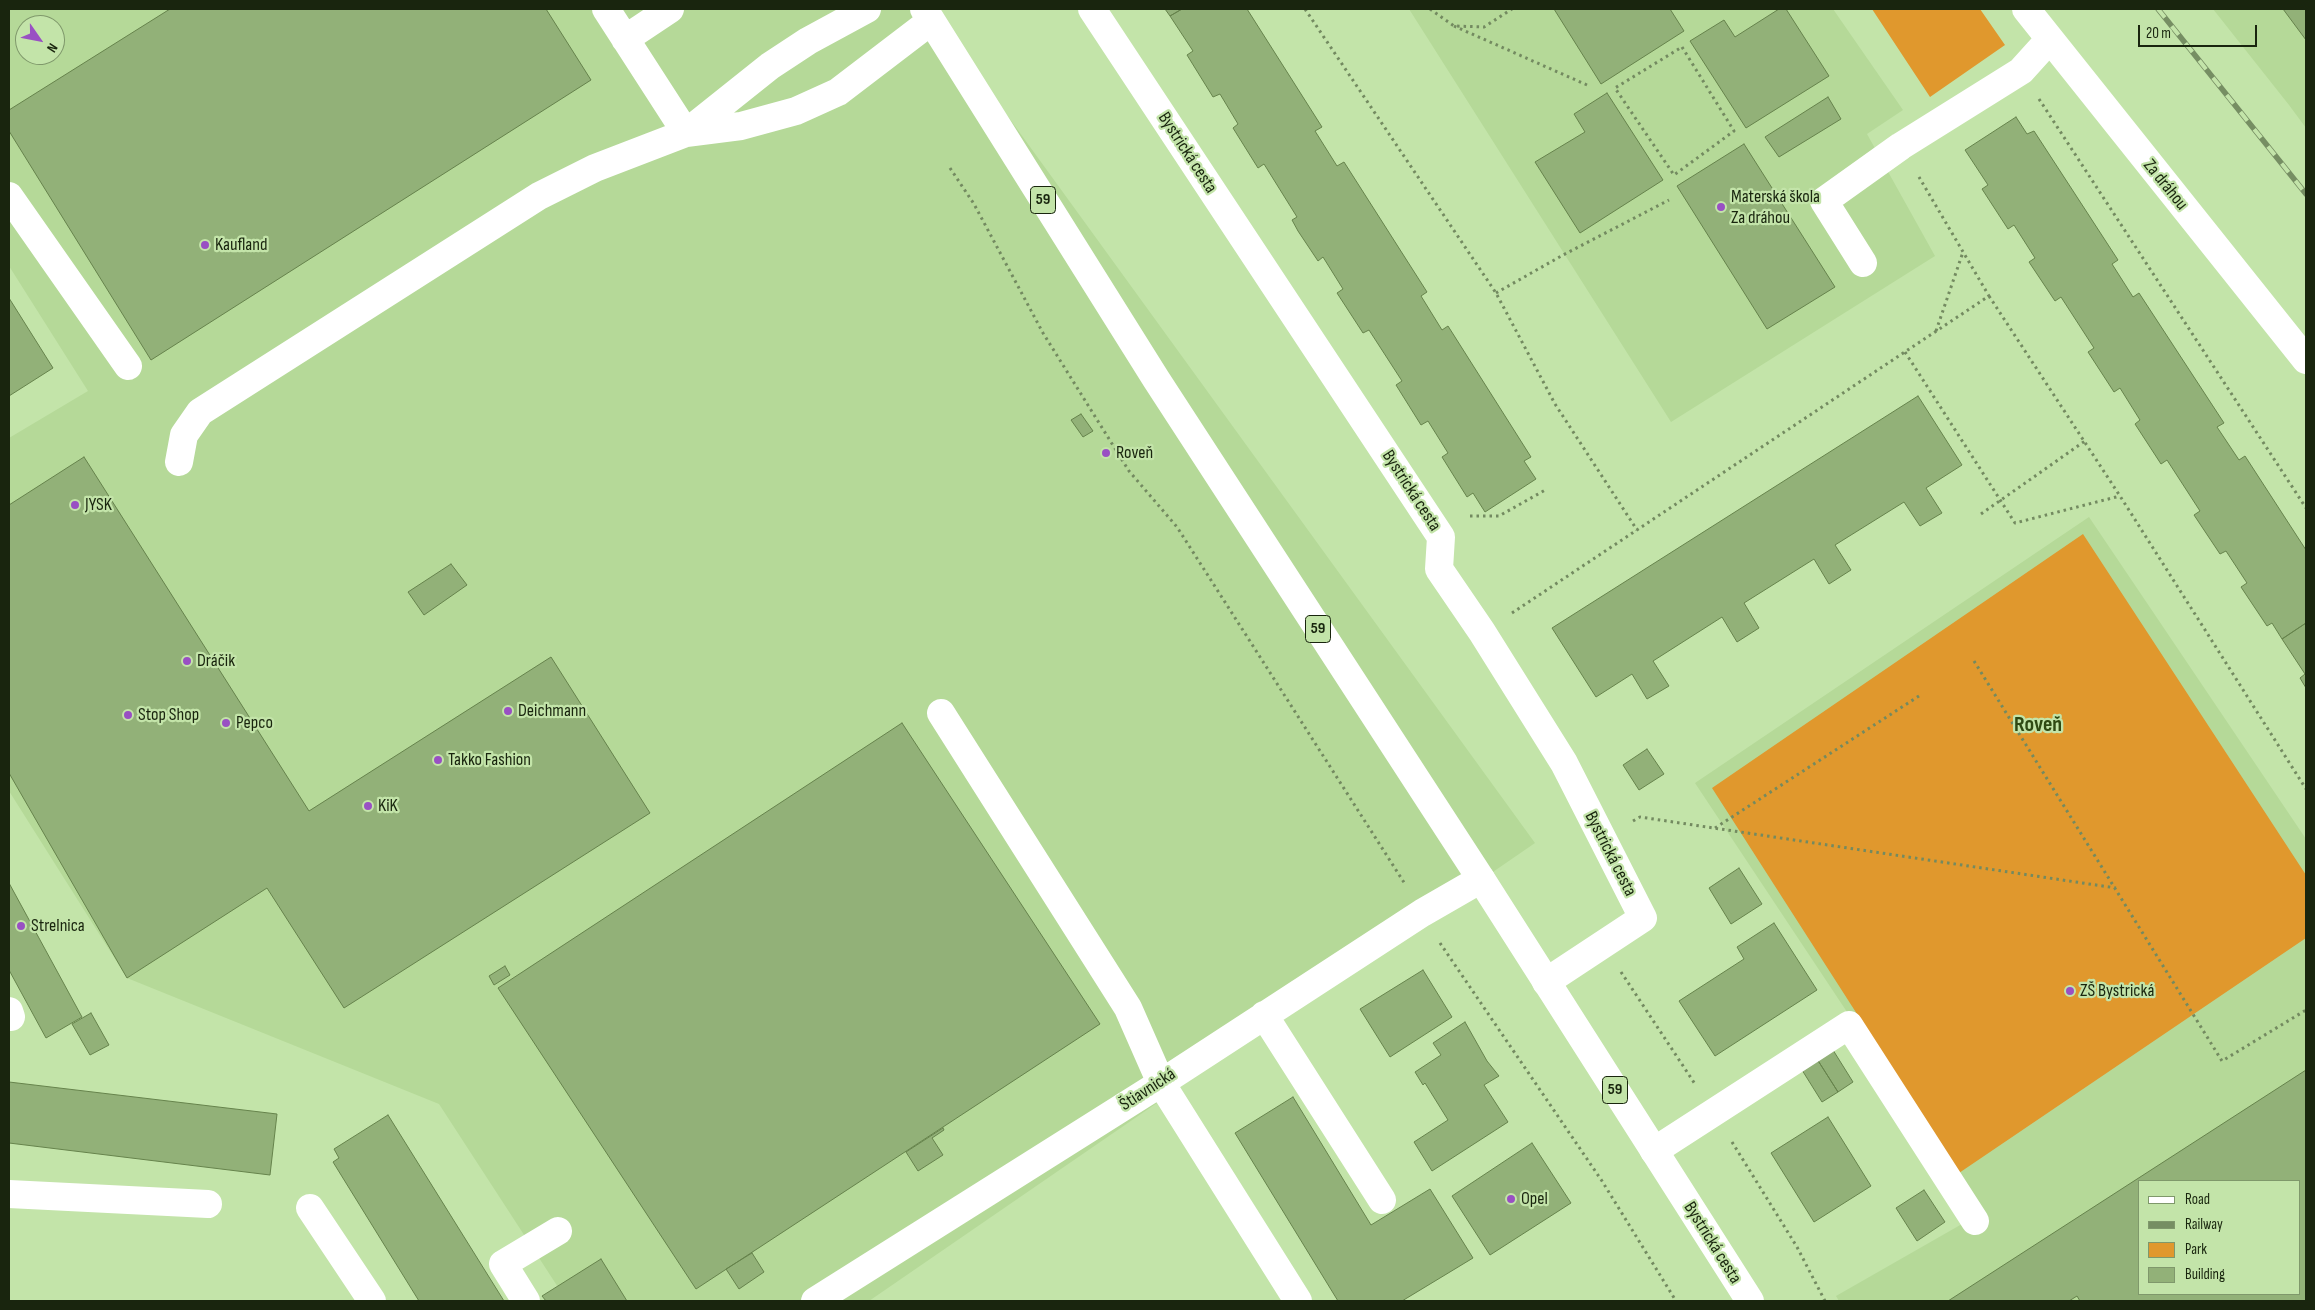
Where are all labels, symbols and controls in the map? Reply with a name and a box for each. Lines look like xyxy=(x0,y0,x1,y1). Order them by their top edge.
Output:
north arrow xyxy=(15,15,65,65)
scale bar xyxy=(2140,15,2259,47)
text: 20 m xyxy=(2146,24,2171,43)
text: N xyxy=(43,40,61,56)
street label: Bystrická cesta xyxy=(1153,108,1221,198)
street label: Za dráhou xyxy=(2138,155,2192,215)
road number: 59 xyxy=(1030,186,1056,214)
place label: Materská škola Za dráhou xyxy=(1731,186,1820,228)
marker: Materská škola Za dráhou xyxy=(1715,201,1727,213)
place label: Kaufland xyxy=(215,234,268,256)
marker: Kaufland xyxy=(199,239,211,251)
place label: Roveň xyxy=(1116,442,1153,464)
street label: Bystrická cesta xyxy=(1377,446,1445,536)
marker: Roveň xyxy=(1100,447,1112,459)
place label: JYSK xyxy=(85,494,112,516)
marker: JYSK xyxy=(69,499,81,511)
road number: 59 xyxy=(1306,616,1330,642)
place label: Dráčik xyxy=(197,650,235,672)
marker: Dráčik xyxy=(181,655,193,667)
place label: Deichmann xyxy=(518,700,586,722)
place label: Stop Shop xyxy=(138,704,199,726)
marker: Deichmann xyxy=(502,705,514,717)
marker: Stop Shop xyxy=(122,709,134,721)
place label: Pepco xyxy=(236,712,273,734)
district label: Roveň xyxy=(2014,712,2062,738)
marker: Pepco xyxy=(220,717,232,729)
place label: Takko Fashion xyxy=(448,749,531,771)
marker: Takko Fashion xyxy=(432,754,444,766)
place label: KiK xyxy=(378,795,398,817)
marker: KiK xyxy=(362,800,374,812)
street label: Bystrická cesta xyxy=(1579,808,1641,900)
place label: Strelnica xyxy=(31,915,85,937)
marker: Strelnica xyxy=(15,920,27,932)
place label: ZŠ Bystrická xyxy=(2080,980,2154,1002)
marker: ZŠ Bystrická xyxy=(2064,985,2076,997)
street label: Štiavnická xyxy=(1116,1064,1180,1116)
road number: 59 xyxy=(1602,1076,1628,1104)
legend xyxy=(2138,1180,2300,1295)
place label: Opel xyxy=(1521,1188,1548,1210)
text: Road xyxy=(2185,1190,2210,1209)
marker: Opel xyxy=(1505,1193,1517,1205)
street label: Bystrická cesta xyxy=(1678,1198,1746,1288)
text: Railway xyxy=(2185,1215,2223,1234)
text: Park xyxy=(2185,1240,2207,1259)
text: Building xyxy=(2185,1265,2225,1284)

